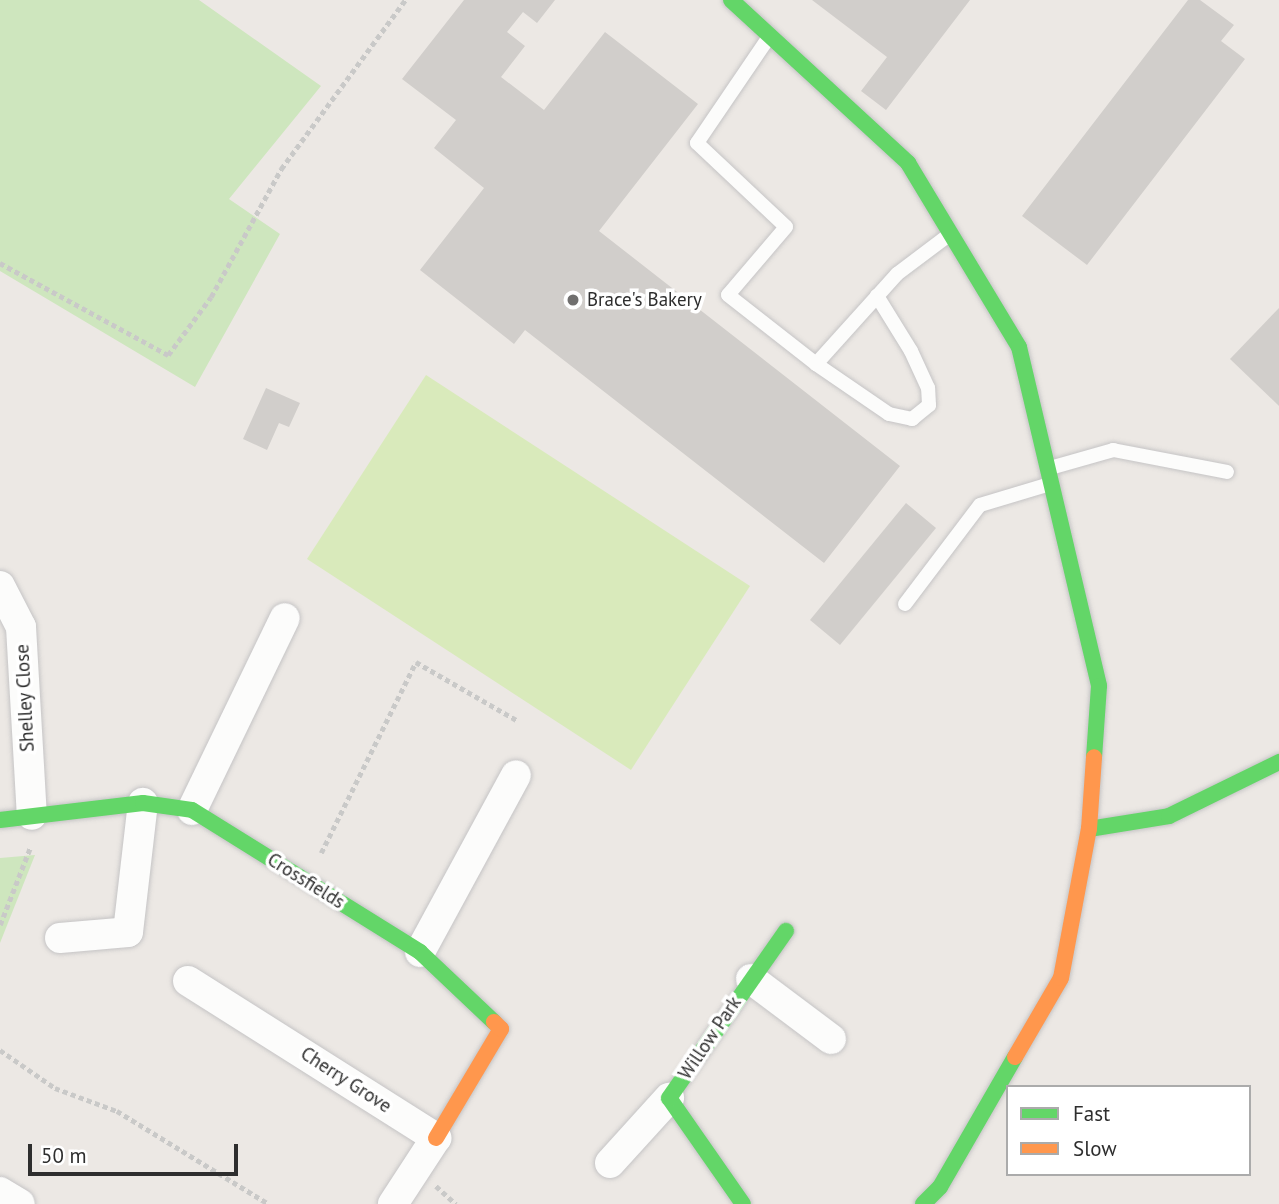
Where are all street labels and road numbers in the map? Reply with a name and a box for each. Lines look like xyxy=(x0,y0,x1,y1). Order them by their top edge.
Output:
street label: Shelley Close xyxy=(11,643,39,753)
street label: Crossfields xyxy=(263,848,349,914)
street label: Willow Park xyxy=(674,992,746,1084)
street label: Cherry Grove xyxy=(296,1042,396,1118)

